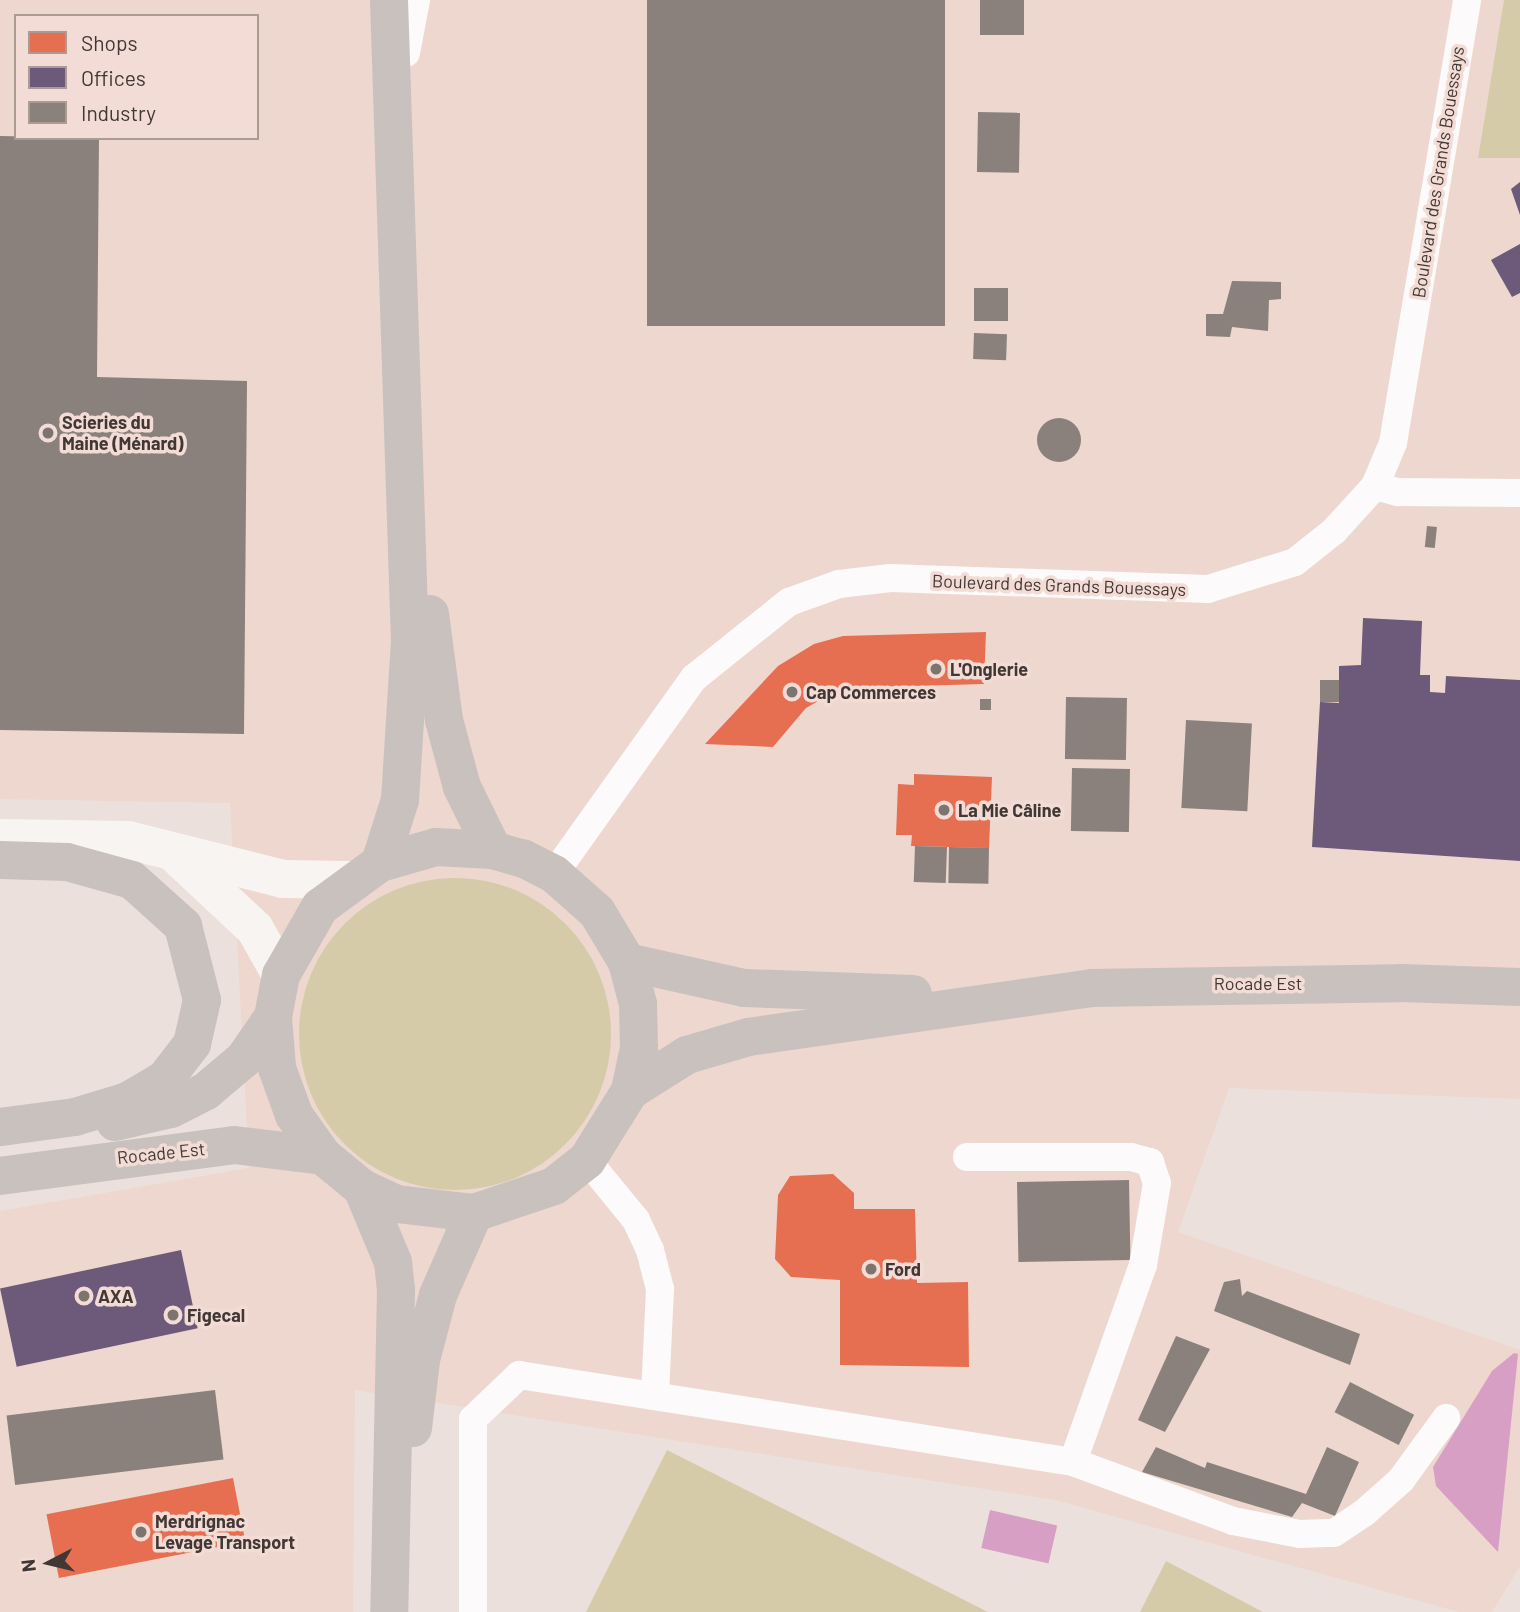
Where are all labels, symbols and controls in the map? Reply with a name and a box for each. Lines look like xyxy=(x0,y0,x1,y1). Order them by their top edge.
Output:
legend xyxy=(14,14,259,140)
text: Shops xyxy=(81,30,138,55)
street label: Boulevard des Grands Bouessays xyxy=(1407,45,1469,299)
text: Offices xyxy=(81,65,146,90)
text: Industry xyxy=(81,100,156,125)
place label: Scieries du Maine (Ménard) xyxy=(62,412,184,454)
marker: Scieries du Maine (Ménard) xyxy=(40,425,56,441)
street label: Boulevard des Grands Bouessays xyxy=(932,570,1186,600)
place label: L'Onglerie xyxy=(950,658,1028,680)
marker: L'Onglerie xyxy=(928,661,944,677)
place label: Cap Commerces xyxy=(806,681,936,703)
marker: Cap Commerces xyxy=(784,684,800,700)
place label: La Mie Câline xyxy=(958,799,1061,821)
marker: La Mie Câline xyxy=(936,802,952,818)
street label: Rocade Est xyxy=(1214,972,1302,994)
street label: Rocade Est xyxy=(116,1138,206,1168)
place label: Ford xyxy=(885,1258,921,1280)
marker: Ford xyxy=(863,1261,879,1277)
place label: AXA xyxy=(98,1285,134,1307)
marker: AXA xyxy=(76,1288,92,1304)
place label: Figecal xyxy=(187,1304,245,1326)
marker: Figecal xyxy=(165,1307,181,1323)
place label: Merdrignac Levage Transport xyxy=(155,1511,295,1554)
marker: Merdrignac Levage Transport xyxy=(133,1524,149,1540)
north arrow xyxy=(14,1528,84,1598)
text: N xyxy=(15,1558,40,1573)

